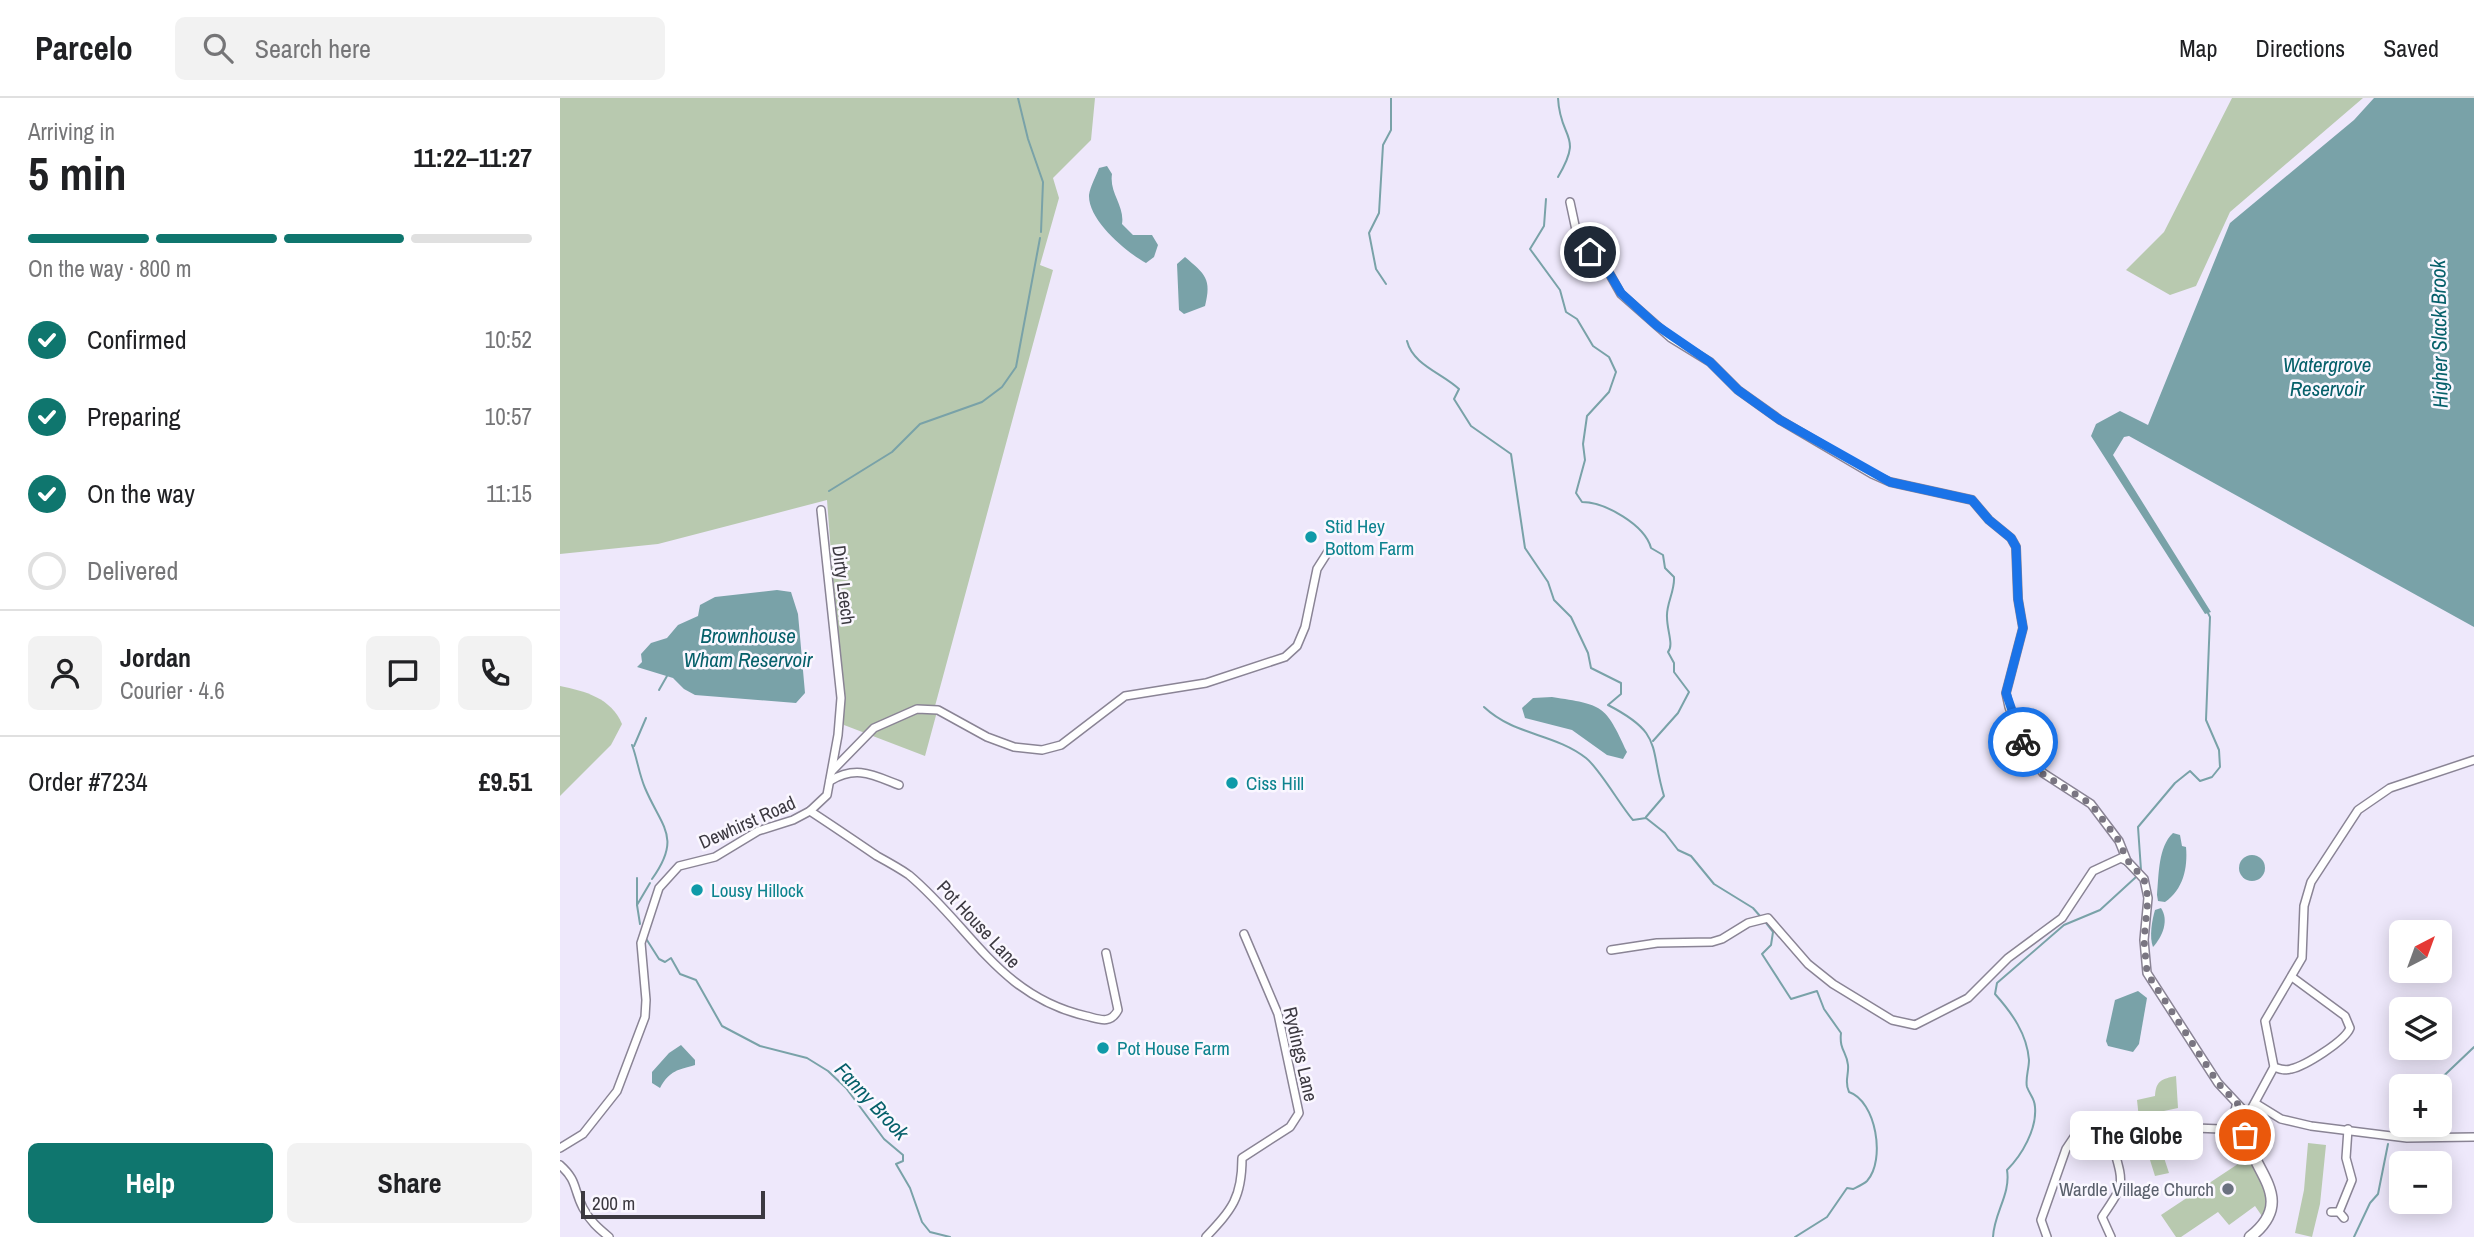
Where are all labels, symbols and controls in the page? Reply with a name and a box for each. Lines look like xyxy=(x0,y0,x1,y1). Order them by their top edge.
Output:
search box xyxy=(175,17,665,80)
text: Parcelo xyxy=(35,26,133,70)
icon: search xyxy=(199,29,237,67)
text: Search here xyxy=(255,31,371,66)
text: Map xyxy=(2179,32,2217,64)
text: Directions xyxy=(2255,32,2345,64)
text: Saved xyxy=(2383,32,2439,64)
text: Arriving in xyxy=(28,116,115,147)
text: 11:22–11:27 xyxy=(413,140,532,175)
text: 5 min xyxy=(28,142,127,204)
pin xyxy=(1560,222,1620,282)
icon: home xyxy=(1571,233,1609,271)
text: On the way · 800 m xyxy=(28,253,192,284)
water label: Higher Slack Brook xyxy=(2423,258,2455,408)
icon: check xyxy=(28,321,66,359)
text: Confirmed xyxy=(87,322,187,357)
text: 10:52 xyxy=(485,324,532,355)
water label: Watergrove Reservoir xyxy=(2283,350,2371,403)
icon: check xyxy=(28,398,66,436)
text: Preparing xyxy=(87,399,181,434)
text: 10:57 xyxy=(485,401,532,432)
icon: check xyxy=(28,475,66,513)
text: On the way xyxy=(87,476,195,511)
text: 11:15 xyxy=(486,478,532,509)
place label: Stid Hey Bottom Farm xyxy=(1325,513,1414,561)
marker: Stid Hey Bottom Farm xyxy=(1303,529,1319,545)
street label: Dirty Leech xyxy=(826,544,862,626)
text: Delivered xyxy=(87,553,178,588)
water label: Brownhouse Wham Reservoir xyxy=(683,621,814,674)
button: person xyxy=(28,636,102,710)
button: chat xyxy=(366,636,440,710)
button: phone xyxy=(458,636,532,710)
text: Jordan xyxy=(120,640,191,675)
text: Courier · 4.6 xyxy=(120,675,225,706)
courier xyxy=(1988,707,2058,777)
icon: bike xyxy=(2004,723,2042,761)
text: Order #7234 xyxy=(28,764,148,799)
text: £9.51 xyxy=(479,764,532,799)
place label: Ciss Hill xyxy=(1246,770,1304,796)
marker: Ciss Hill xyxy=(1224,775,1240,791)
street label: Dewhirst Road xyxy=(695,789,799,855)
street label: Pot House Lane xyxy=(931,874,1027,974)
place label: Lousy Hillock xyxy=(711,877,804,903)
marker: Lousy Hillock xyxy=(689,882,705,898)
north arrow xyxy=(2389,920,2452,984)
map controls xyxy=(2389,920,2452,1214)
button: layers xyxy=(2389,997,2452,1060)
street label: Rydings Lane xyxy=(1278,1004,1324,1104)
place label: Pot House Farm xyxy=(1117,1035,1230,1061)
marker: Pot House Farm xyxy=(1095,1040,1111,1056)
water label: Fanny Brook xyxy=(828,1056,917,1147)
button: + xyxy=(2389,1074,2452,1137)
pin xyxy=(2215,1105,2275,1165)
callout: The Globe xyxy=(2070,1110,2203,1160)
icon: bag xyxy=(2226,1116,2264,1154)
text: The Globe xyxy=(2090,1120,2183,1151)
button: Help xyxy=(28,1143,273,1223)
button: Share xyxy=(287,1143,532,1223)
button: − xyxy=(2389,1151,2452,1214)
place label: Wardle Village Church xyxy=(2059,1176,2214,1202)
marker: Wardle Village Church xyxy=(2220,1181,2236,1197)
scale bar xyxy=(581,1188,765,1220)
text: 200 m xyxy=(592,1190,635,1216)

